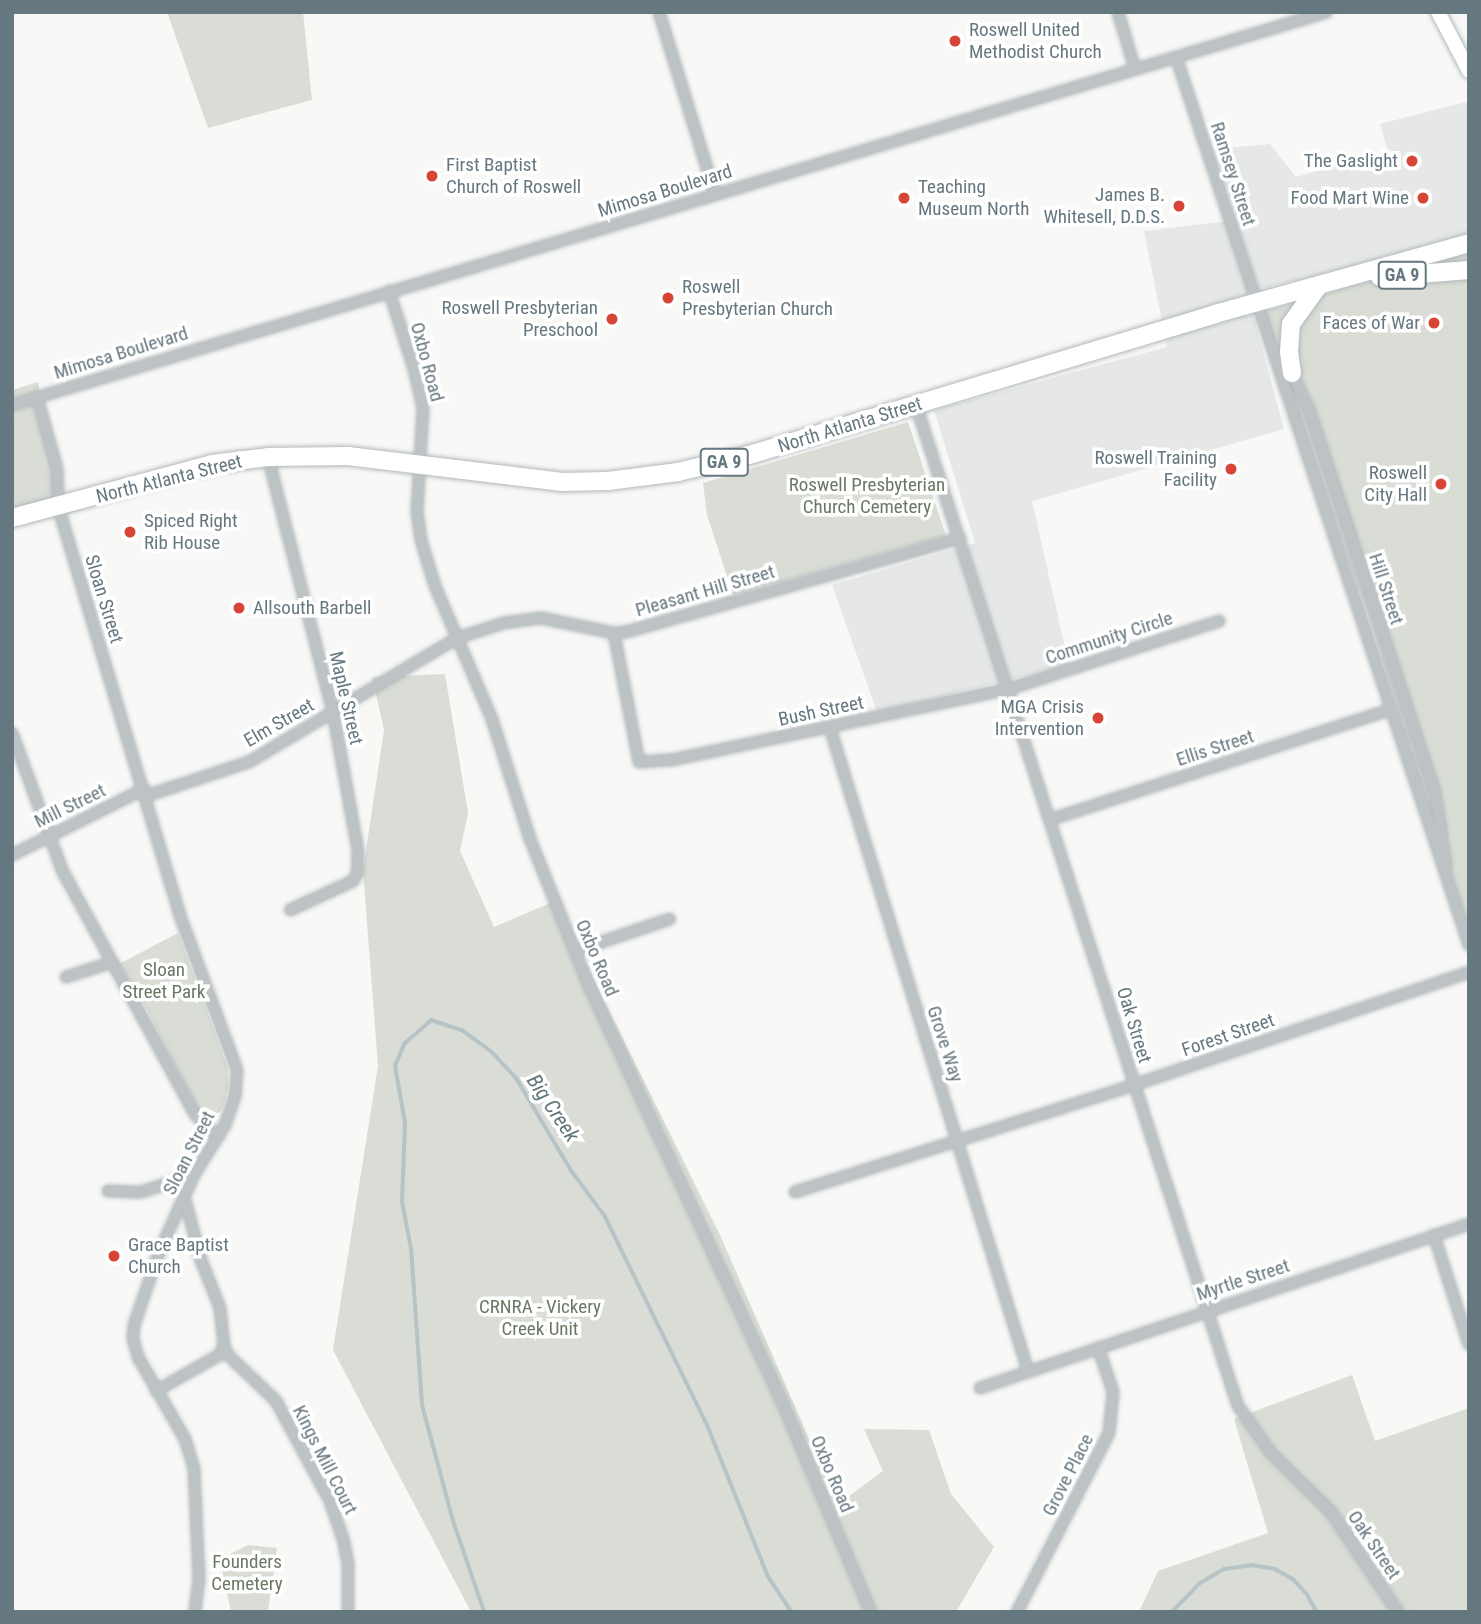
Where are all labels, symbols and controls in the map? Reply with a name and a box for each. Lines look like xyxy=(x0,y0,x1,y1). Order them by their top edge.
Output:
place label: Roswell United Methodist Church xyxy=(969,19,1102,63)
marker: Roswell United Methodist Church xyxy=(947,33,963,49)
street label: Ramsey Street xyxy=(1206,119,1260,229)
place label: The Gaslight xyxy=(1304,150,1398,172)
marker: The Gaslight xyxy=(1404,153,1420,169)
place label: First Baptist Church of Roswell xyxy=(446,154,581,198)
street label: Mimosa Boulevard xyxy=(595,160,735,222)
marker: First Baptist Church of Roswell xyxy=(424,168,440,184)
place label: Teaching Museum North xyxy=(918,176,1029,220)
place label: James B. Whitesell, D.D.S. xyxy=(1043,184,1165,228)
place label: Food Mart Wine xyxy=(1291,187,1409,209)
marker: Teaching Museum North xyxy=(896,190,912,206)
marker: Food Mart Wine xyxy=(1415,190,1431,206)
marker: James B. Whitesell, D.D.S. xyxy=(1171,198,1187,214)
road number: GA 9 xyxy=(1378,260,1426,290)
place label: Roswell Presbyterian Church xyxy=(682,276,833,320)
marker: Roswell Presbyterian Church xyxy=(660,290,676,306)
place label: Roswell Presbyterian Preschool xyxy=(442,297,598,341)
marker: Roswell Presbyterian Preschool xyxy=(604,311,620,327)
place label: Faces of War xyxy=(1322,312,1420,334)
marker: Faces of War xyxy=(1426,315,1442,331)
street label: Oxbo Road xyxy=(405,320,449,404)
street label: Mimosa Boulevard xyxy=(51,322,191,384)
street label: North Atlanta Street xyxy=(775,392,925,458)
place label: Roswell Training Facility xyxy=(1094,447,1217,491)
road number: GA 9 xyxy=(700,448,748,476)
street label: North Atlanta Street xyxy=(94,450,244,508)
marker: Roswell Training Facility xyxy=(1223,461,1239,477)
place label: Roswell City Hall xyxy=(1364,462,1427,506)
park label: Roswell Presbyterian Church Cemetery xyxy=(789,474,945,518)
marker: Roswell City Hall xyxy=(1433,476,1449,492)
place label: Spiced Right Rib House xyxy=(144,510,238,554)
marker: Spiced Right Rib House xyxy=(122,524,138,540)
street label: Hill Street xyxy=(1364,550,1408,628)
street label: Sloan Street xyxy=(80,552,128,646)
street label: Pleasant Hill Street xyxy=(633,560,777,622)
place label: Allsouth Barbell xyxy=(253,597,371,619)
marker: Allsouth Barbell xyxy=(231,600,247,616)
street label: Community Circle xyxy=(1043,607,1175,669)
street label: Maple Street xyxy=(324,649,368,747)
street label: Bush Street xyxy=(776,691,866,731)
street label: Elm Street xyxy=(240,694,318,752)
place label: MGA Crisis Intervention xyxy=(995,696,1084,740)
marker: MGA Crisis Intervention xyxy=(1090,710,1106,726)
street label: Ellis Street xyxy=(1173,725,1257,771)
street label: Mill Street xyxy=(31,779,109,833)
street label: Oxbo Road xyxy=(571,916,623,1000)
park label: Sloan Street Park xyxy=(123,959,205,1003)
street label: Oak Street xyxy=(1112,984,1156,1066)
street label: Grove Way xyxy=(922,1003,968,1085)
street label: Forest Street xyxy=(1179,1009,1277,1061)
water label: Big Creek xyxy=(521,1069,585,1147)
street label: Sloan Street xyxy=(158,1107,220,1199)
place label: Grace Baptist Church xyxy=(128,1234,229,1278)
marker: Grace Baptist Church xyxy=(106,1248,122,1264)
street label: Myrtle Street xyxy=(1194,1254,1292,1306)
park label: CRNRA - Vickery Creek Unit xyxy=(479,1296,601,1340)
street label: Kings Mill Court xyxy=(288,1402,362,1518)
street label: Grove Place xyxy=(1038,1430,1098,1520)
street label: Oxbo Road xyxy=(806,1432,858,1516)
street label: Oak Street xyxy=(1343,1506,1405,1584)
park label: Founders Cemetery xyxy=(211,1551,283,1595)

